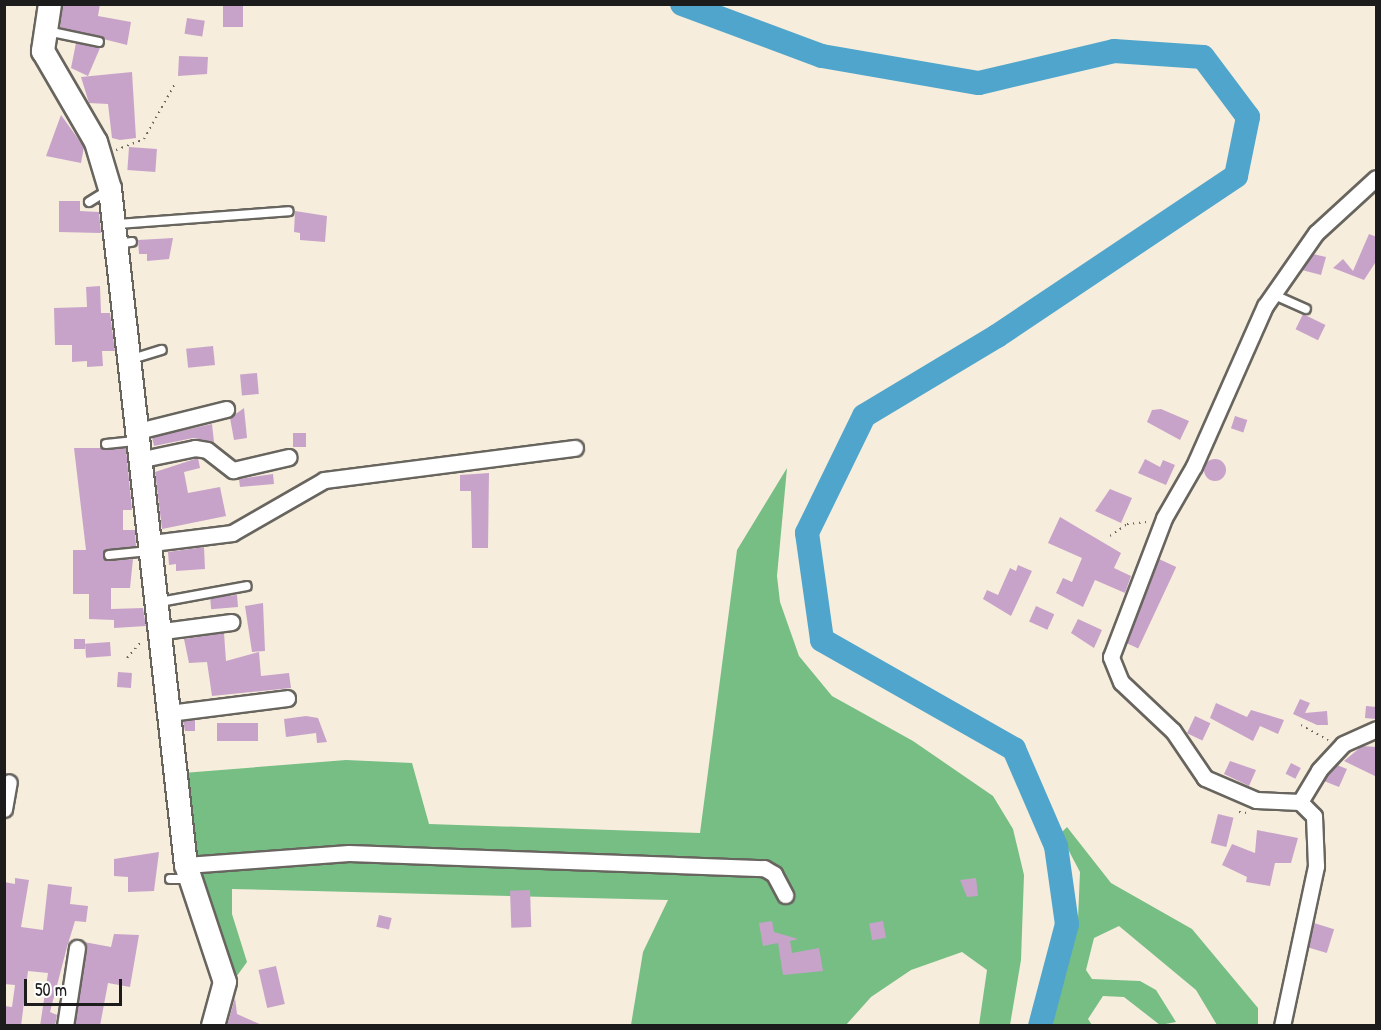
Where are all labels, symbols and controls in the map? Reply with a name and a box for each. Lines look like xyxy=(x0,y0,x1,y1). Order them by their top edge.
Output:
scale bar xyxy=(27,967,124,1005)
text: 50 m xyxy=(35,977,67,1002)

